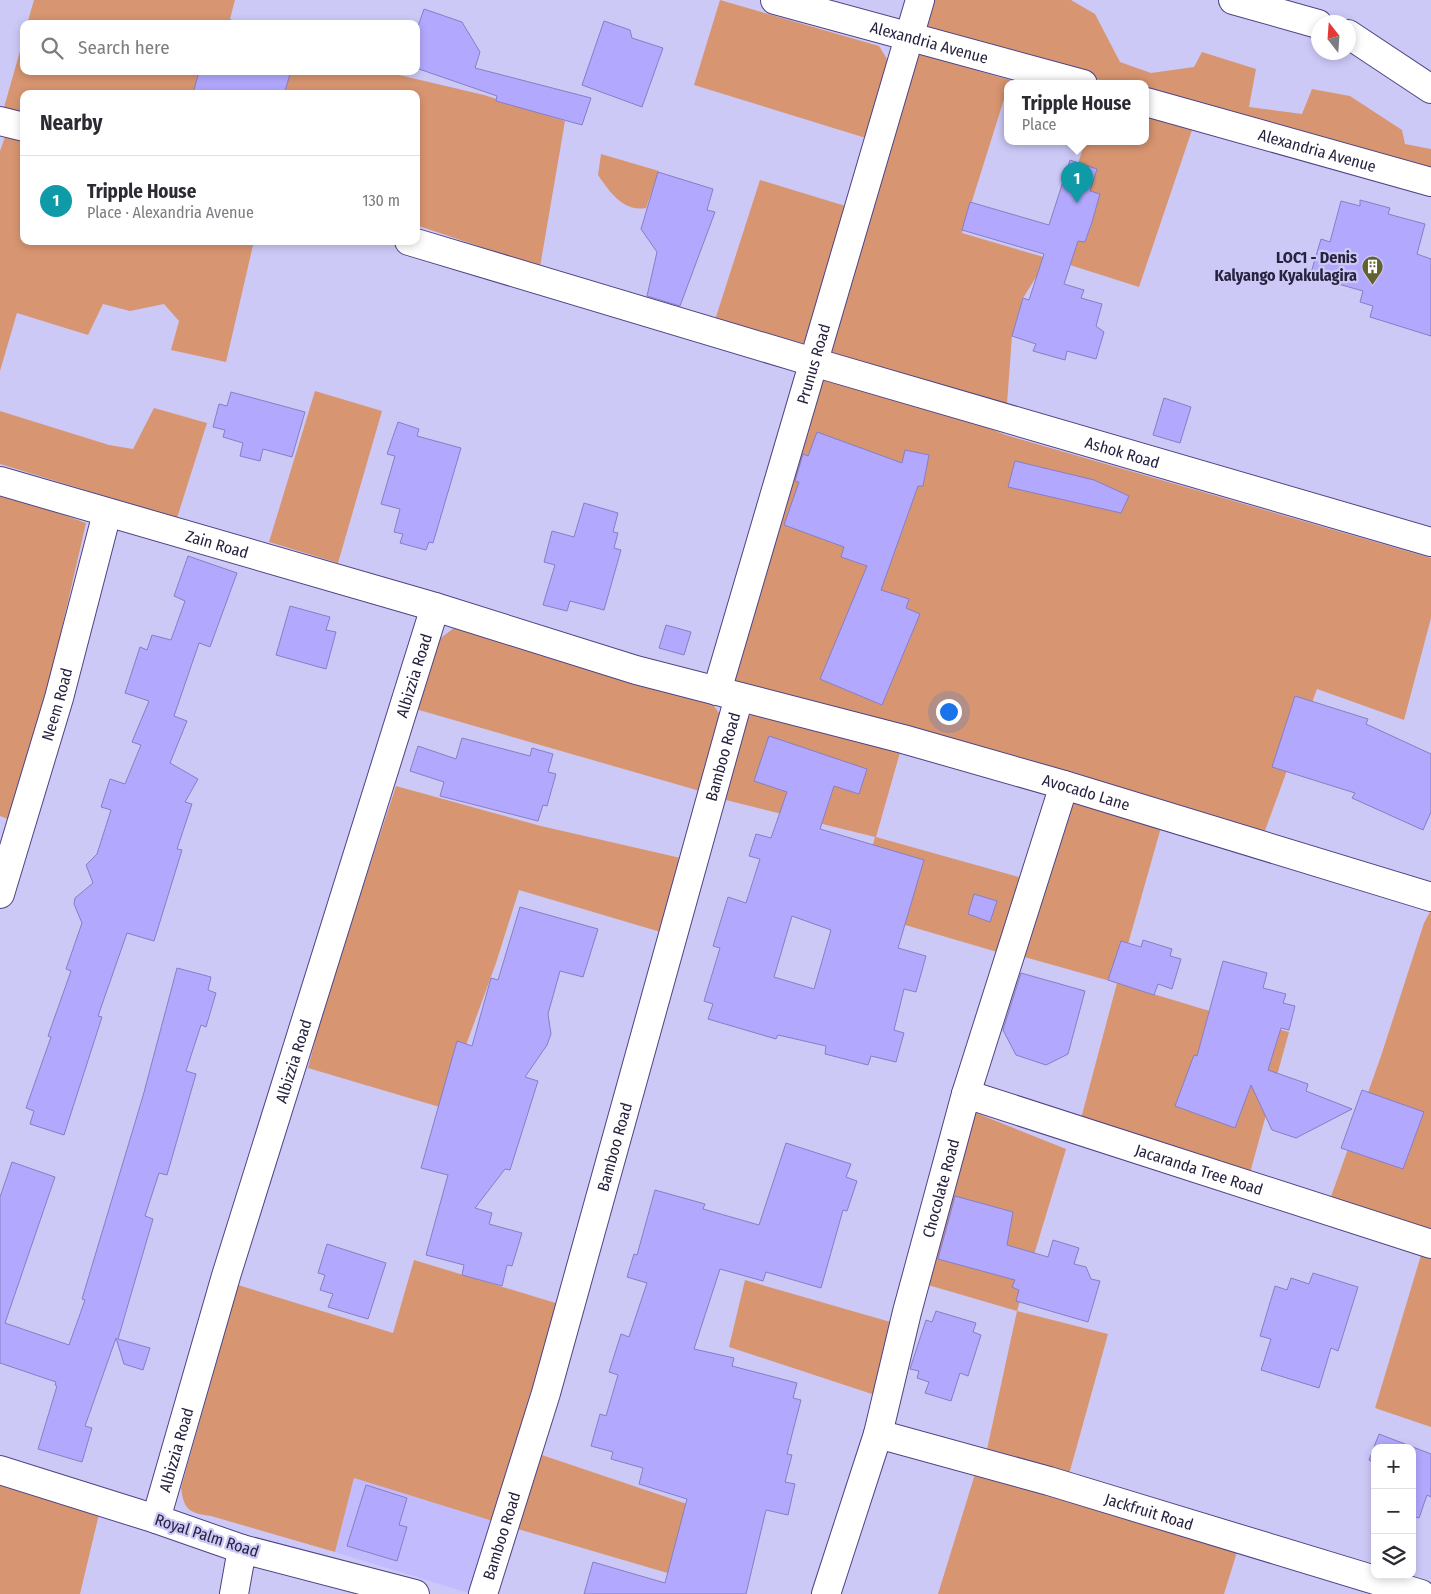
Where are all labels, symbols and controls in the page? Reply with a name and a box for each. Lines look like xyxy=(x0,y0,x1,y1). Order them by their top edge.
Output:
north arrow xyxy=(1311,15,1356,60)
street label: Alexandria Avenue xyxy=(868,17,990,68)
search box xyxy=(20,20,420,75)
icon: search xyxy=(38,34,66,62)
text: Search here xyxy=(78,36,170,59)
popup xyxy=(1004,80,1149,145)
text: Tripple House xyxy=(1022,92,1131,115)
text: Nearby xyxy=(40,110,102,136)
text: Place xyxy=(1022,115,1056,134)
street label: Alexandria Avenue xyxy=(1256,125,1378,176)
pin: 1 xyxy=(1061,162,1093,203)
text: Tripple House xyxy=(87,180,196,203)
text: 1 xyxy=(53,191,59,210)
text: 130 m xyxy=(362,191,400,210)
text: Place · Alexandria Avenue xyxy=(87,203,254,222)
place label: LOC1 - Denis Kalyango Kyakulagira xyxy=(1215,248,1357,285)
building icon: LOC1 - Denis Kalyango Kyakulagira xyxy=(1361,254,1385,285)
street label: Prunus Road xyxy=(793,322,834,406)
street label: Ashok Road xyxy=(1083,433,1162,472)
street label: Zain Road xyxy=(183,526,251,562)
street label: Albizzia Road xyxy=(392,631,436,720)
street label: Neem Road xyxy=(38,666,76,743)
your location xyxy=(936,699,962,725)
street label: Bamboo Road xyxy=(702,710,744,803)
street label: Avocado Lane xyxy=(1040,770,1132,815)
street label: Albizzia Road xyxy=(272,1017,316,1105)
street label: Bamboo Road xyxy=(593,1101,636,1194)
street label: Chocolate Road xyxy=(919,1137,963,1240)
street label: Jacaranda Tree Road xyxy=(1133,1140,1265,1199)
street label: Albizzia Road xyxy=(155,1406,198,1494)
map controls xyxy=(1371,1444,1416,1579)
button: + xyxy=(1371,1444,1416,1489)
street label: Jackfruit Road xyxy=(1102,1489,1196,1534)
button: − xyxy=(1371,1489,1416,1534)
street label: Bamboo Road xyxy=(479,1490,524,1582)
street label: Royal Palm Road xyxy=(153,1510,261,1561)
button: layers xyxy=(1371,1534,1416,1579)

